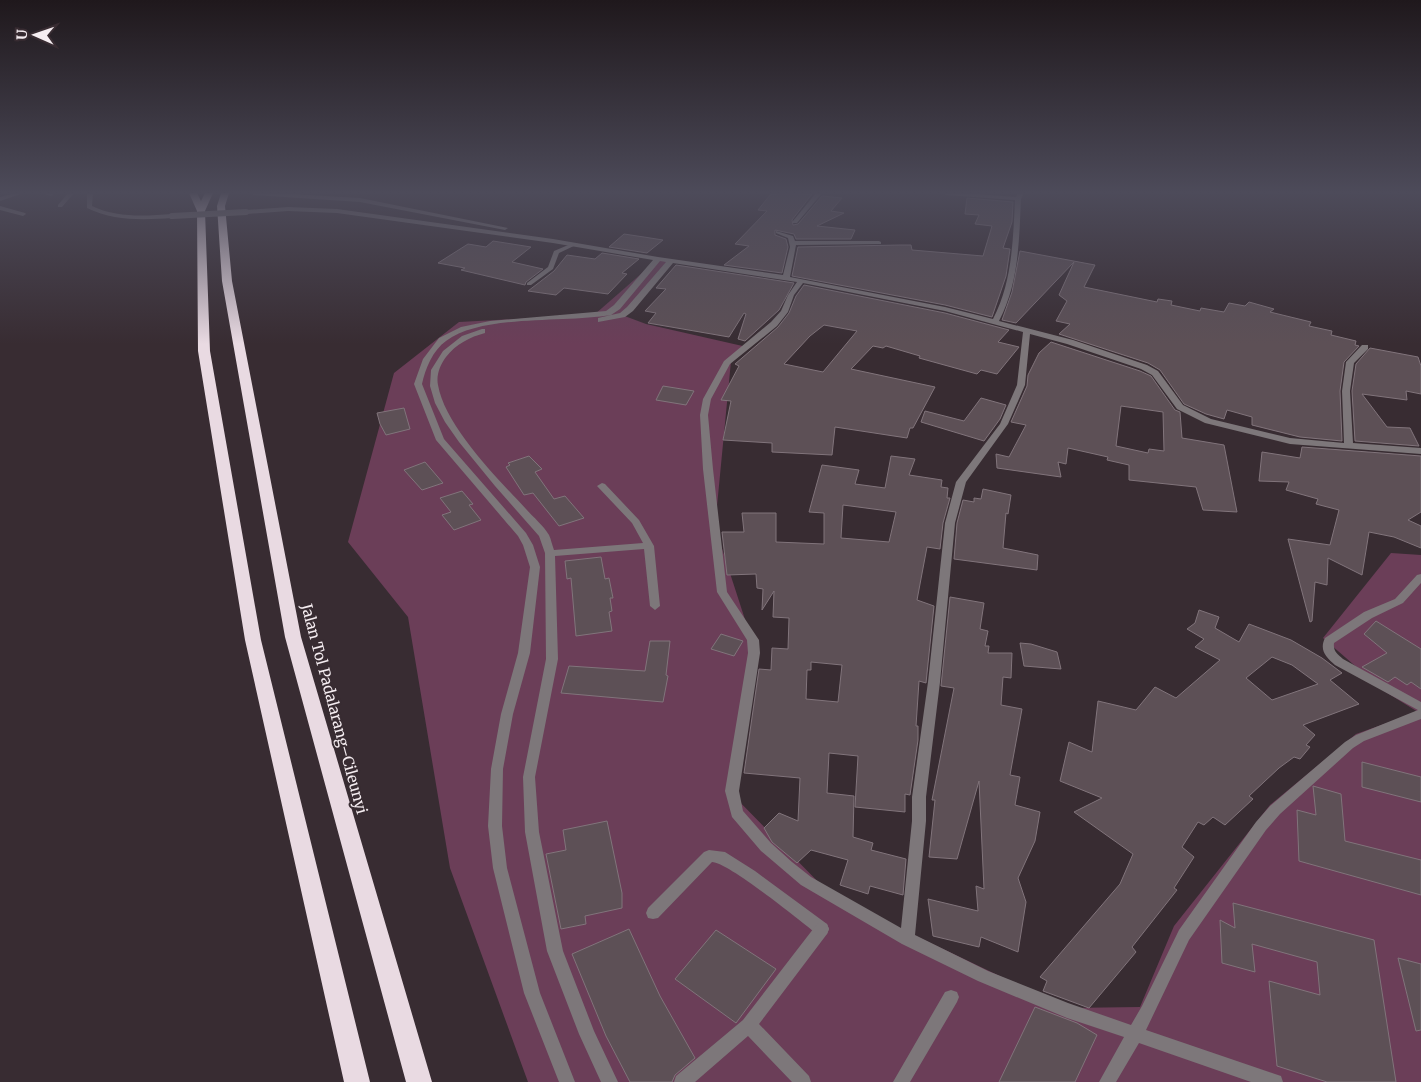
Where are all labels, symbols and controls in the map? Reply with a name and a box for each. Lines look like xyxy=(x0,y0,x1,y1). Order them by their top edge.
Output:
north arrow xyxy=(10,10,60,60)
text: U xyxy=(13,28,31,40)
street label: Jalan Tol Padalarang–Cileunyi xyxy=(297,601,372,816)

